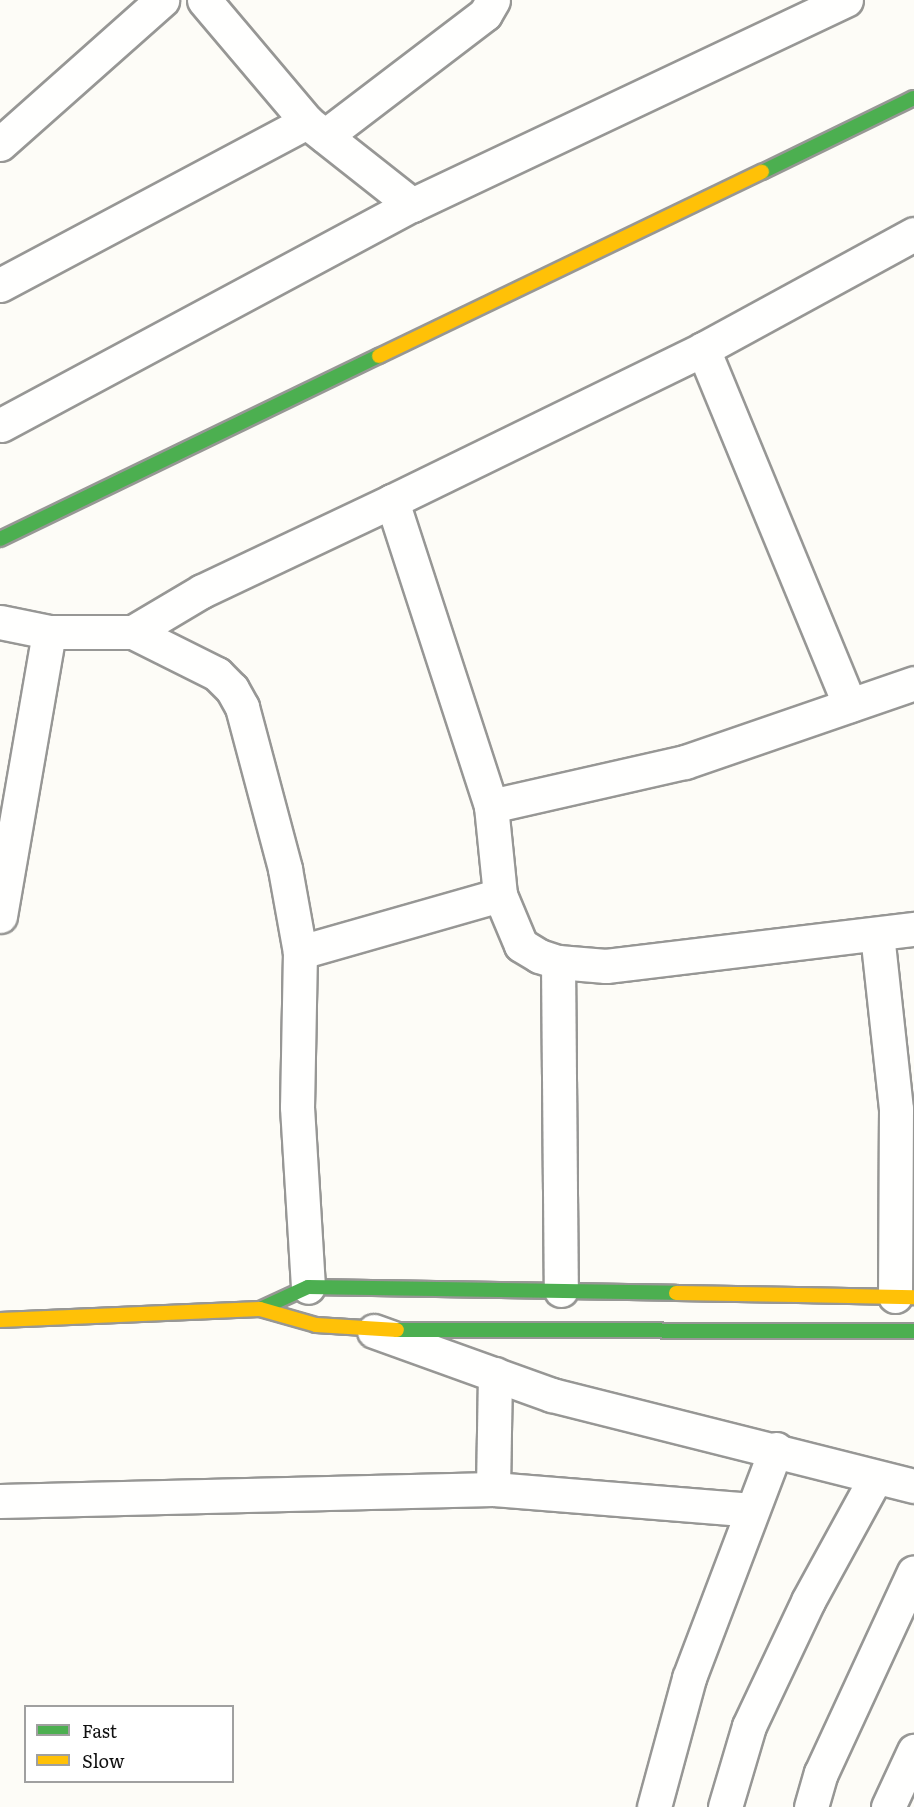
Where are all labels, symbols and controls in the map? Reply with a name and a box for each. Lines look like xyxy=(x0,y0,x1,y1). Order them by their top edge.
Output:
legend xyxy=(24,1705,234,1783)
text: Fast xyxy=(82,1717,117,1744)
text: Slow xyxy=(82,1747,124,1774)

